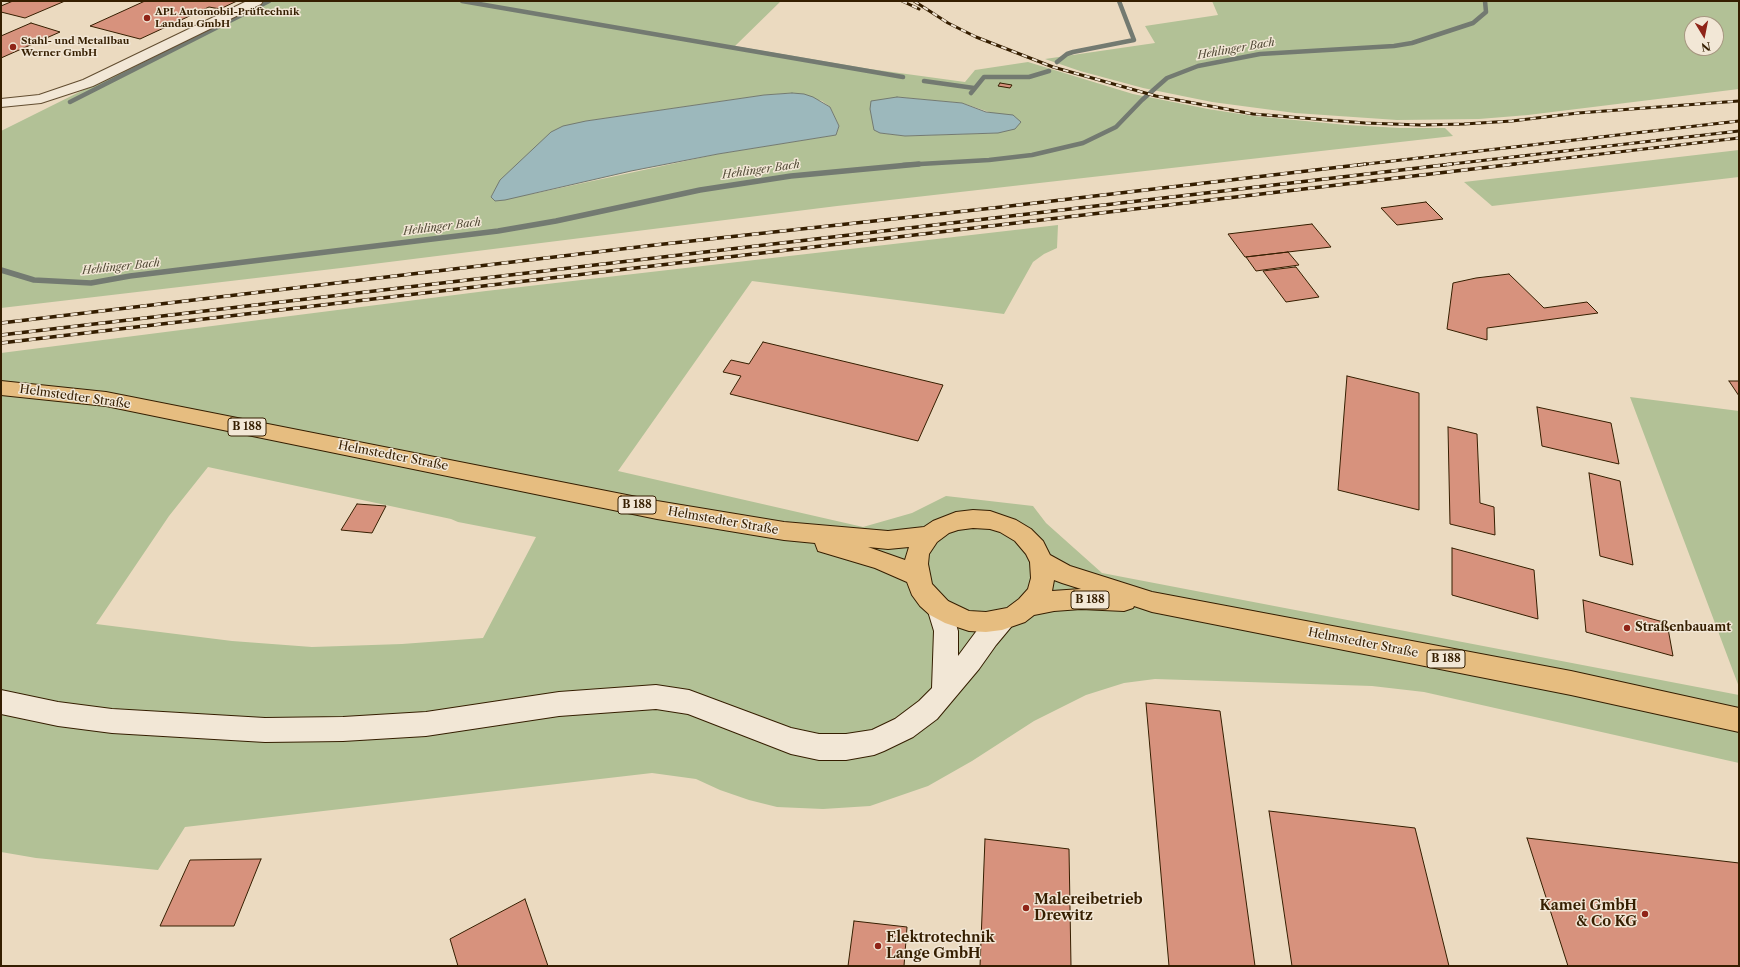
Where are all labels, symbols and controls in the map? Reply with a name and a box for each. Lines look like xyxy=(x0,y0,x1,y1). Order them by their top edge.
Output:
place label: APL Automobil-Prüftechnik Landau GmbH xyxy=(155,6,299,30)
marker: APL Automobil-Prüftechnik Landau GmbH xyxy=(142,13,152,23)
north arrow xyxy=(1684,16,1724,56)
place label: Stahl- und Metallbau Werner GmbH xyxy=(21,35,129,58)
water label: Hehlinger Bach xyxy=(1196,36,1276,62)
text: N xyxy=(1700,39,1712,55)
marker: Stahl- und Metallbau Werner GmbH xyxy=(8,42,18,52)
water label: Hehlinger Bach xyxy=(721,158,801,182)
water label: Hehlinger Bach xyxy=(402,216,482,238)
water label: Hehlinger Bach xyxy=(81,256,161,278)
street label: Helmstedter Straße xyxy=(19,382,131,412)
road number: B 188 xyxy=(228,418,266,436)
street label: Helmstedter Straße xyxy=(337,438,449,474)
road number: B 188 xyxy=(618,496,656,514)
street label: Helmstedter Straße xyxy=(667,504,779,538)
road number: B 188 xyxy=(1071,591,1109,609)
place label: Straßenbauamt xyxy=(1635,621,1731,635)
marker: Straßenbauamt xyxy=(1622,623,1632,633)
street label: Helmstedter Straße xyxy=(1307,625,1419,661)
road number: B 188 xyxy=(1427,650,1465,668)
place label: Malereibetrieb Drewitz xyxy=(1034,892,1143,924)
place label: Kamei GmbH & Co KG xyxy=(1539,898,1637,930)
marker: Malereibetrieb Drewitz xyxy=(1021,903,1031,913)
marker: Kamei GmbH & Co KG xyxy=(1640,909,1650,919)
place label: Elektrotechnik Lange GmbH xyxy=(886,930,995,962)
marker: Elektrotechnik Lange GmbH xyxy=(873,941,883,951)

